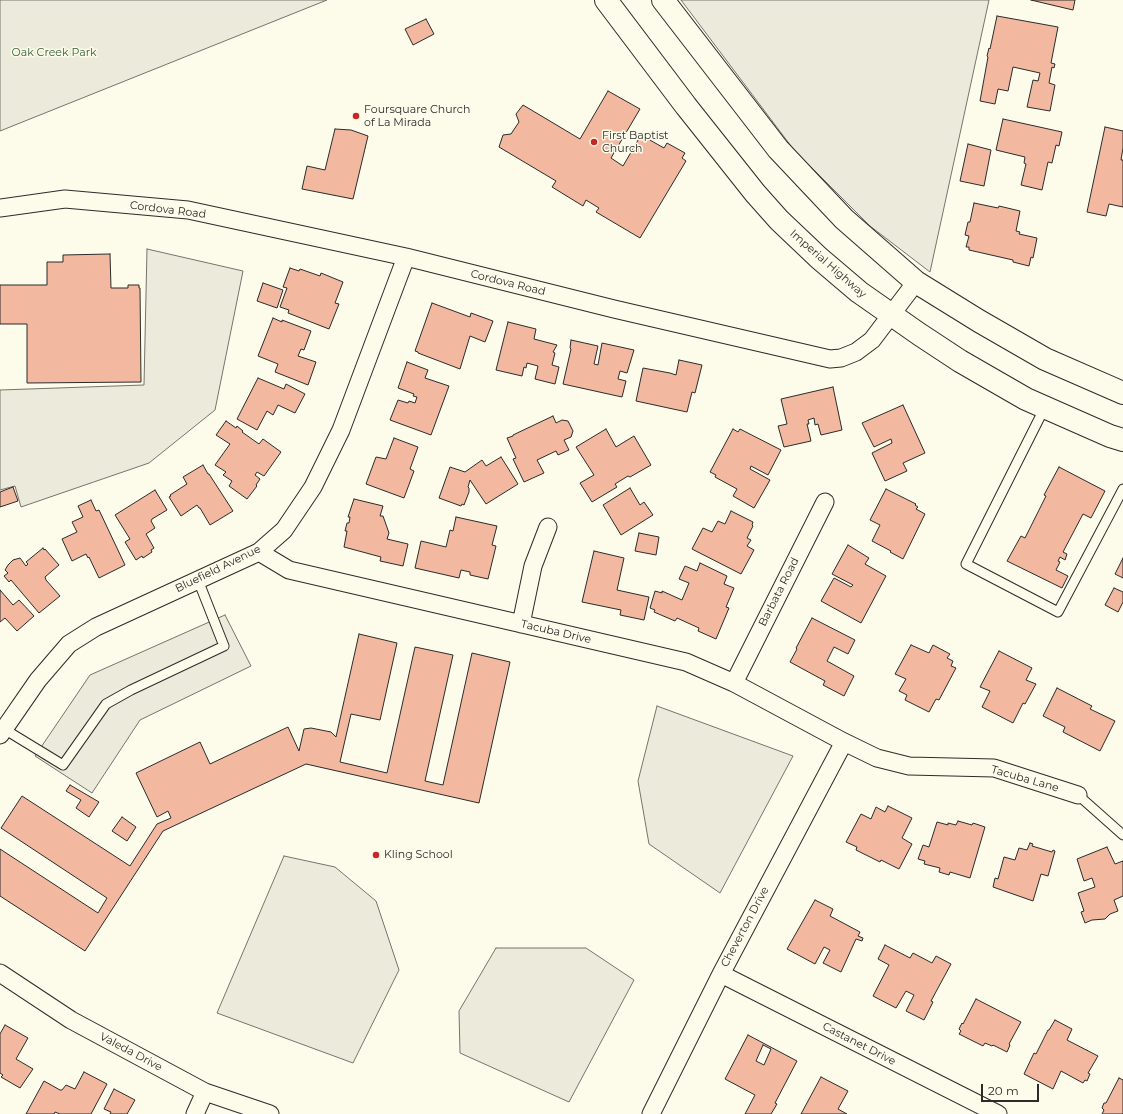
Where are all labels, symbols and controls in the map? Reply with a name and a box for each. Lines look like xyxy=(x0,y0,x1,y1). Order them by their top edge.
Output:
park label: Oak Creek Park xyxy=(11,46,97,60)
place label: Foursquare Church of La Mirada xyxy=(364,103,470,129)
marker: Foursquare Church of La Mirada xyxy=(351,111,361,121)
place label: First Baptist Church xyxy=(602,129,669,155)
marker: First Baptist Church xyxy=(589,137,599,147)
street label: Cordova Road xyxy=(129,199,207,221)
street label: Imperial Highway xyxy=(787,227,869,301)
street label: Cordova Road xyxy=(469,267,547,299)
street label: Bluefield Avenue xyxy=(173,543,263,595)
street label: Barbata Road xyxy=(756,555,802,629)
street label: Tacuba Drive xyxy=(520,618,592,646)
street label: Tacuba Lane xyxy=(990,763,1060,795)
place label: Kling School xyxy=(384,848,453,862)
marker: Kling School xyxy=(371,850,381,860)
street label: Cheverton Drive xyxy=(718,885,772,969)
street label: Castanet Drive xyxy=(820,1020,898,1068)
street label: Valeda Drive xyxy=(98,1030,164,1074)
scale bar xyxy=(983,1076,1041,1102)
text: 20 m xyxy=(988,1083,1019,1098)

